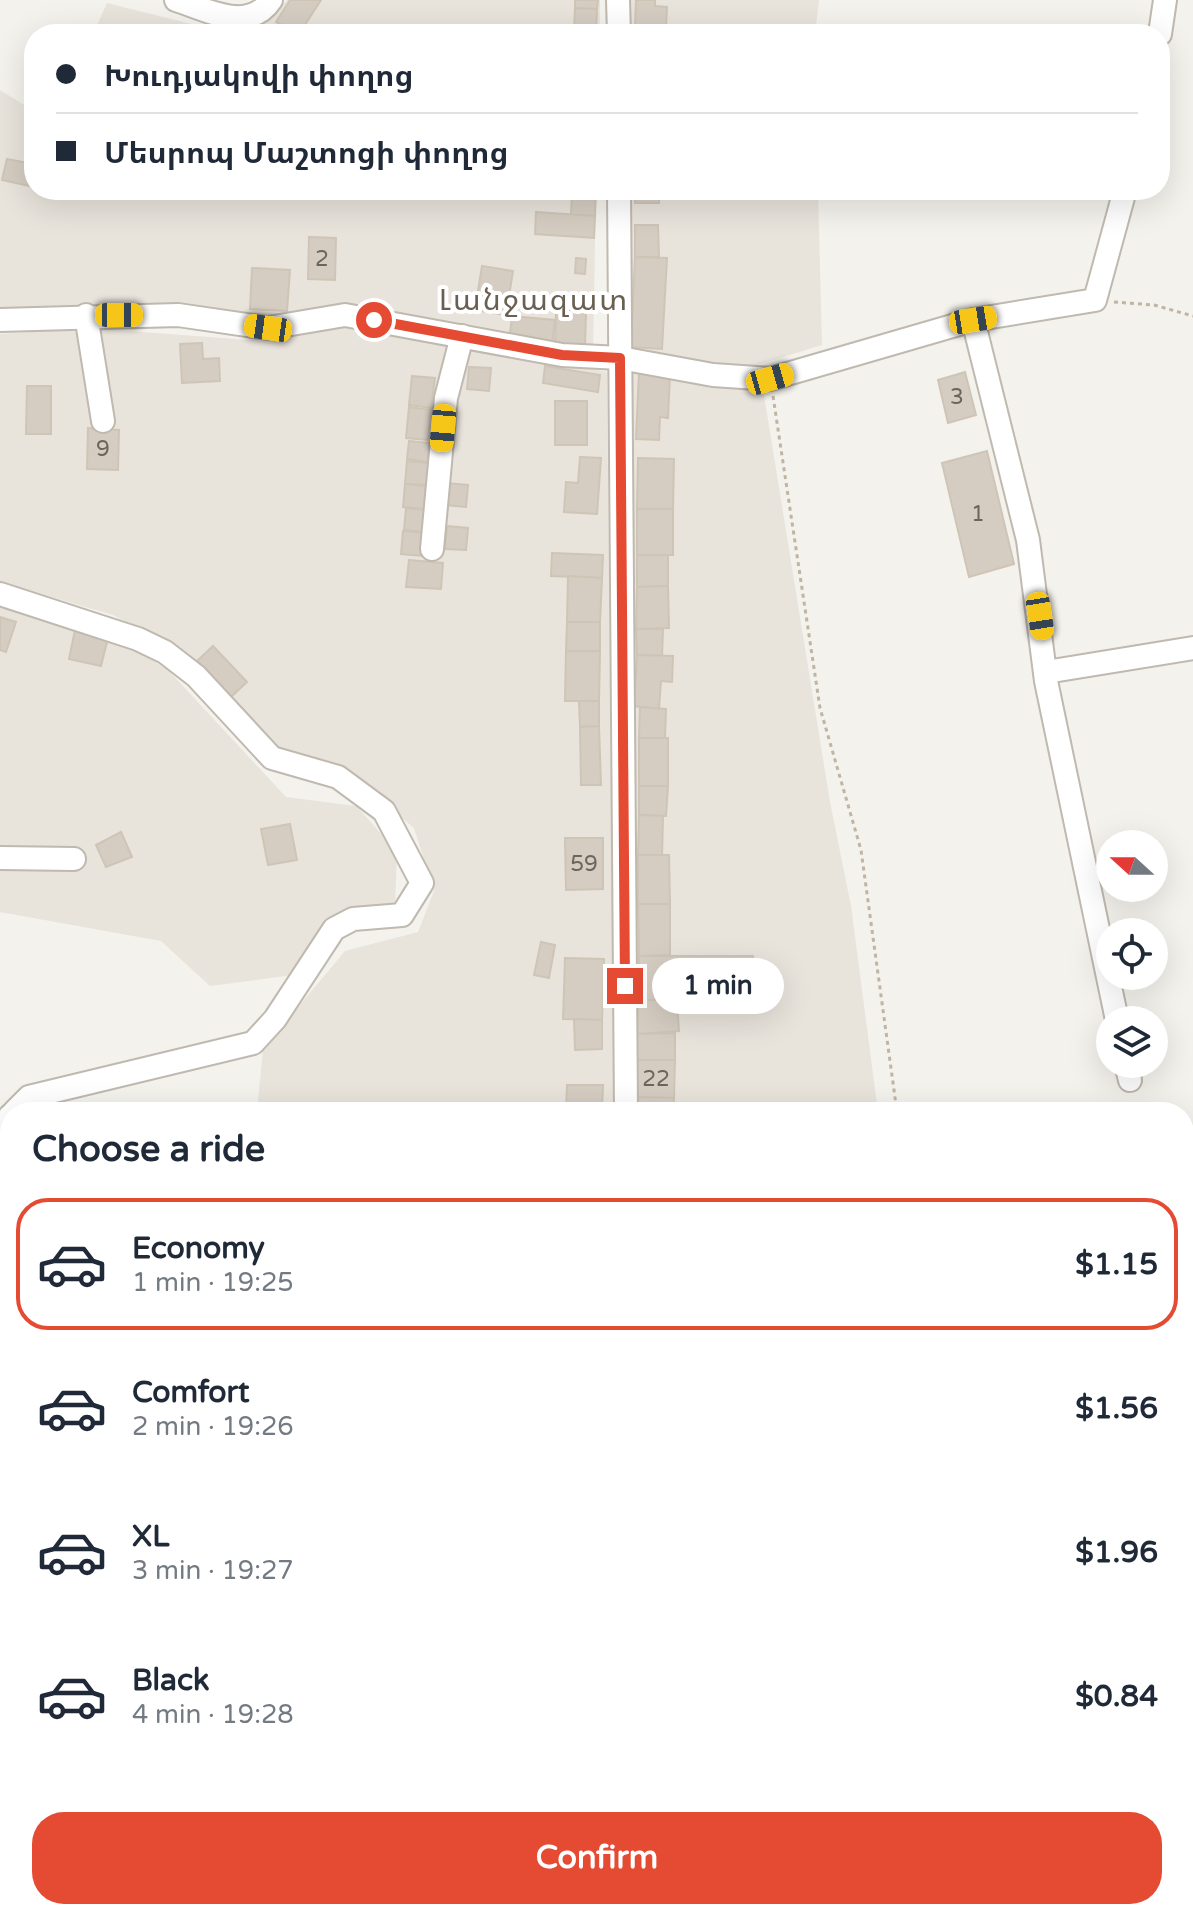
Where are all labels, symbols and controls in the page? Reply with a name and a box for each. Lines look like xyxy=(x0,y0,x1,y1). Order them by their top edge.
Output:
text: Խուդյակովի փողոց xyxy=(104,58,414,95)
text: Մեսրոպ Մաշտոցի փողոց xyxy=(104,135,509,172)
house number: 2 xyxy=(315,246,329,272)
district label: Լանջազատ xyxy=(439,282,629,319)
route start xyxy=(356,302,392,338)
car xyxy=(95,303,143,327)
car xyxy=(947,304,999,336)
car xyxy=(243,313,293,343)
car xyxy=(744,361,796,397)
house number: 3 xyxy=(950,384,964,410)
car xyxy=(429,403,457,453)
house number: 9 xyxy=(96,436,110,462)
house number: 1 xyxy=(971,501,985,527)
car xyxy=(1024,590,1056,642)
north arrow xyxy=(1096,830,1168,902)
map controls xyxy=(1096,830,1168,1078)
house number: 59 xyxy=(570,851,598,877)
button: locate xyxy=(1096,918,1168,990)
callout: 1 min xyxy=(653,958,785,1014)
route end xyxy=(607,968,643,1004)
text: 1 min xyxy=(683,970,753,1001)
button: layers xyxy=(1096,1006,1168,1078)
house number: 22 xyxy=(642,1066,670,1092)
text: Choose a ride xyxy=(32,1128,265,1171)
icon: car xyxy=(36,1228,108,1300)
text: Economy xyxy=(132,1230,265,1267)
text: $1.15 xyxy=(1075,1246,1158,1283)
text: 1 min · 19:25 xyxy=(132,1267,294,1298)
icon: car xyxy=(36,1372,108,1444)
text: Comfort xyxy=(132,1374,250,1411)
text: $1.56 xyxy=(1075,1390,1158,1427)
text: 2 min · 19:26 xyxy=(132,1411,294,1442)
icon: car xyxy=(36,1516,108,1588)
text: XL xyxy=(132,1518,169,1555)
text: $1.96 xyxy=(1075,1534,1158,1571)
text: 3 min · 19:27 xyxy=(132,1555,294,1586)
icon: car xyxy=(36,1660,108,1732)
text: Black xyxy=(132,1662,209,1699)
text: $0.84 xyxy=(1075,1678,1158,1715)
text: 4 min · 19:28 xyxy=(132,1699,294,1730)
button: Confirm xyxy=(32,1812,1162,1904)

